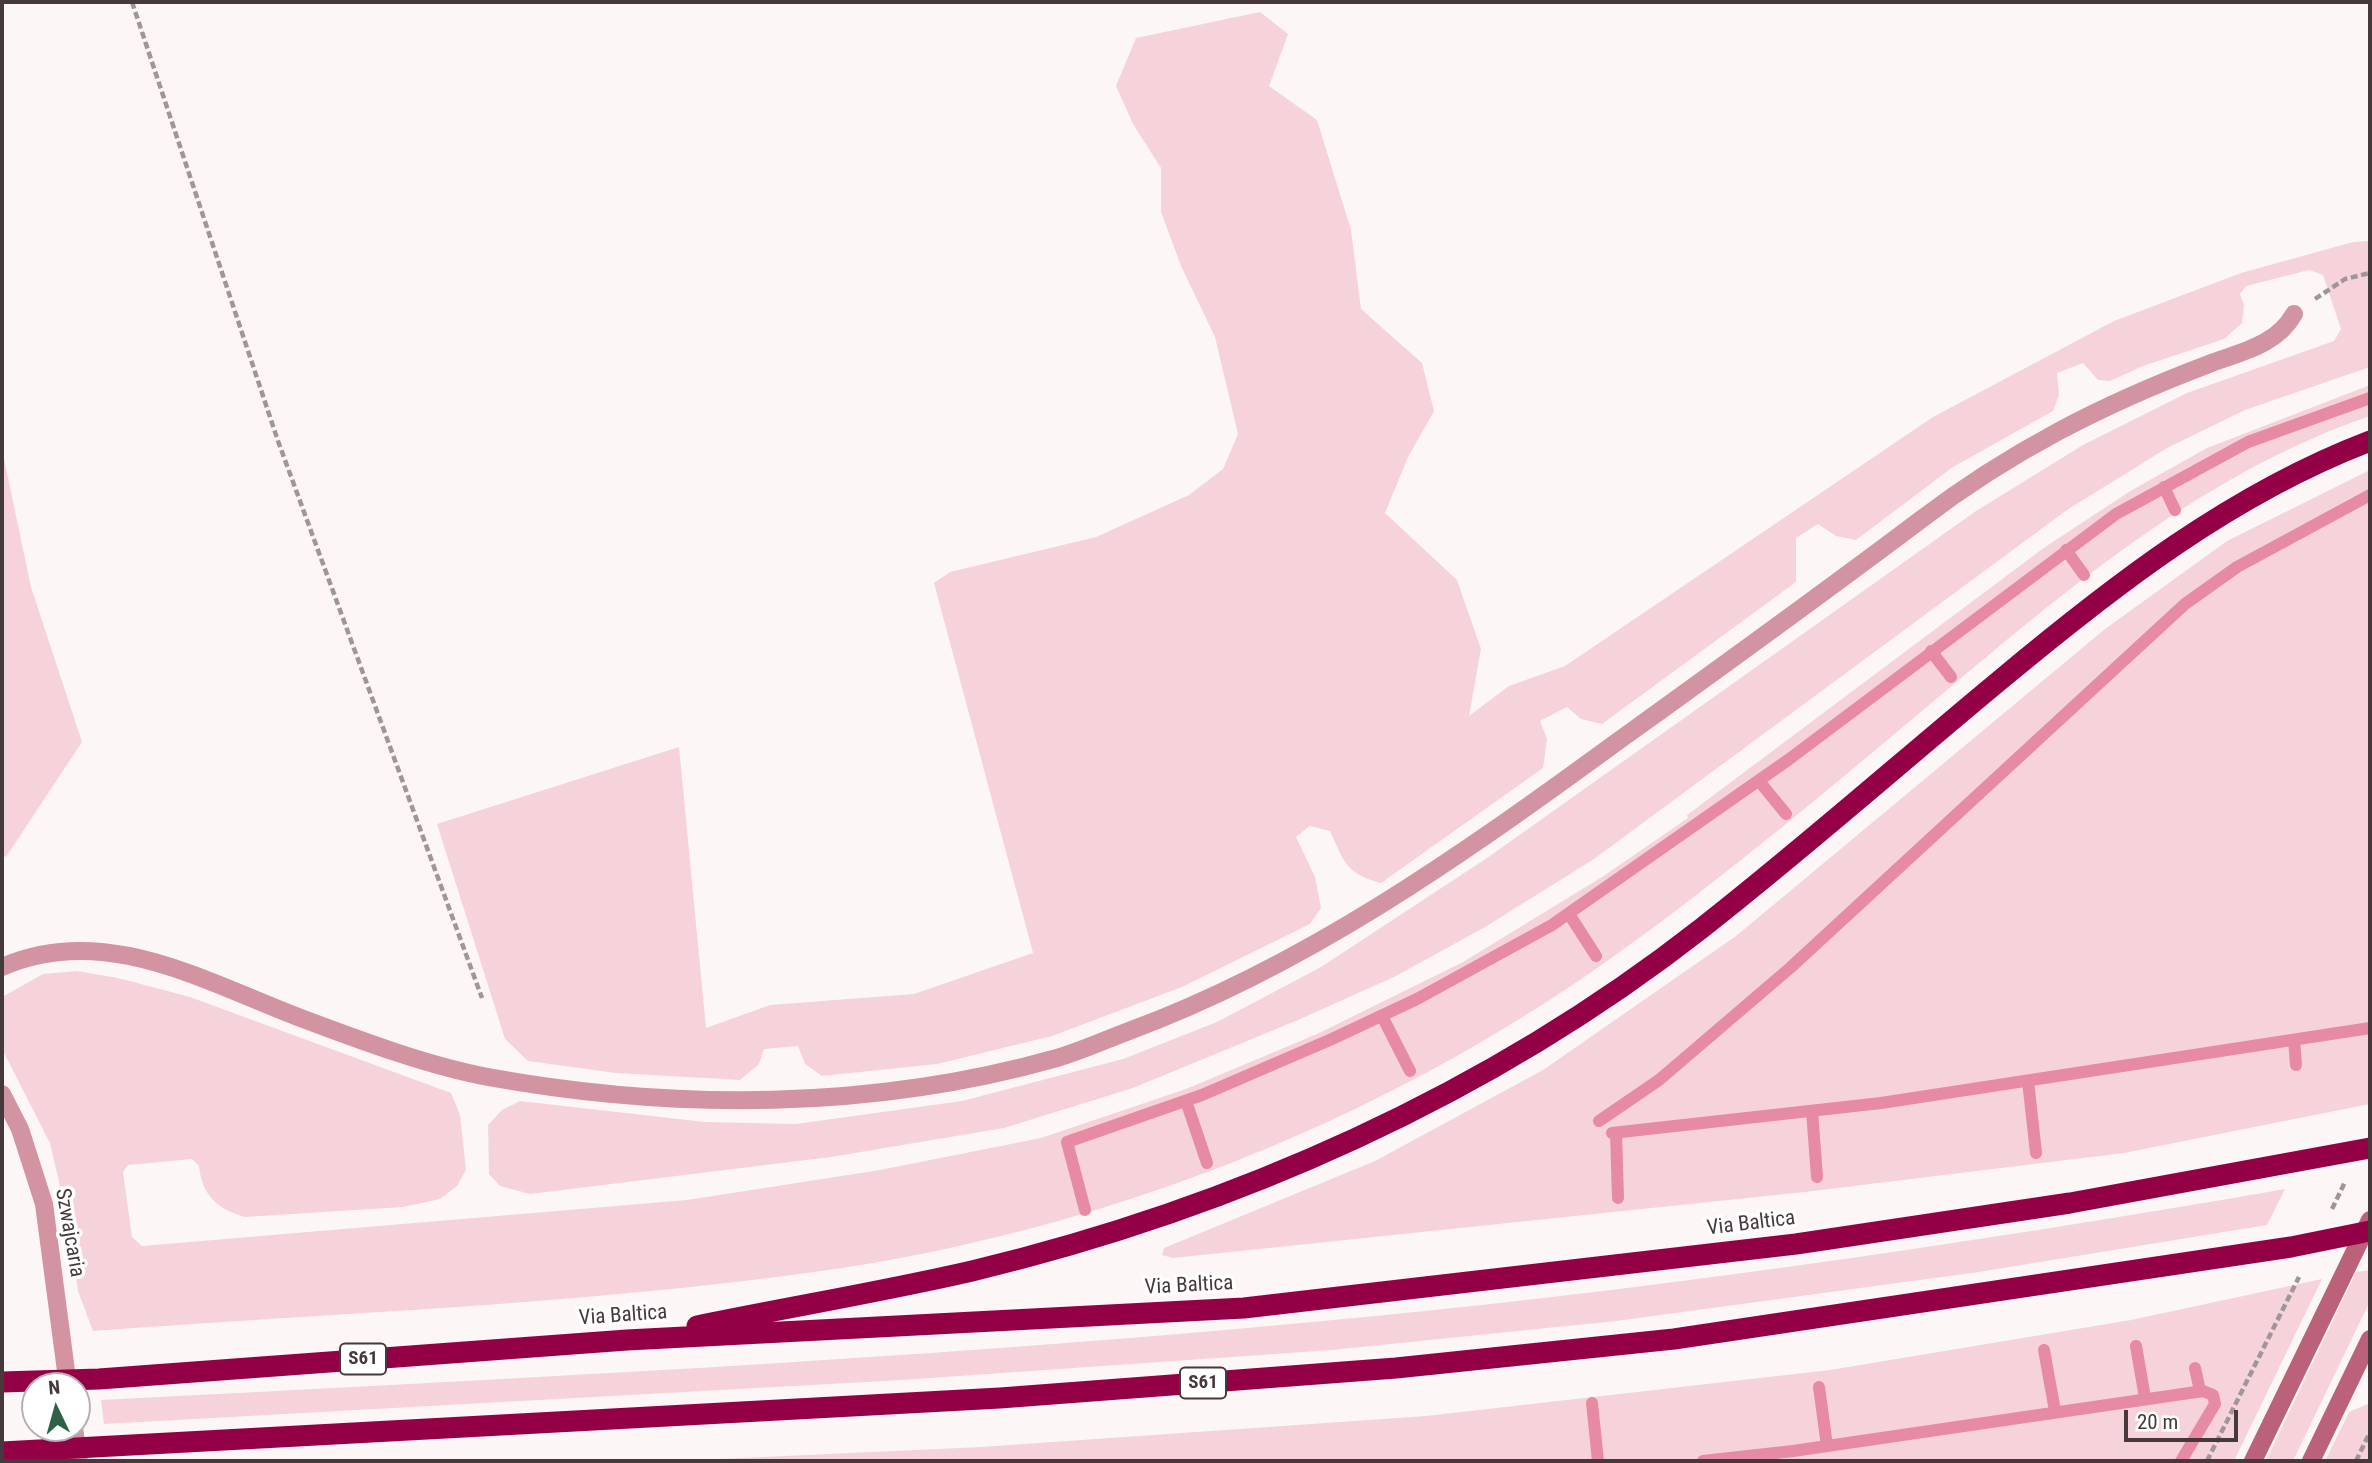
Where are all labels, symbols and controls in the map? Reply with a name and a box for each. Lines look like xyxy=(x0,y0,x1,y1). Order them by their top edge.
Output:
street label: Szwajcaria xyxy=(49,1187,89,1279)
street label: Via Baltica xyxy=(1705,1206,1797,1242)
street label: Via Baltica xyxy=(1144,1271,1234,1301)
street label: Via Baltica xyxy=(578,1300,668,1332)
road number: S61 xyxy=(340,1344,386,1374)
road number: S61 xyxy=(1180,1368,1226,1399)
north arrow xyxy=(21,1372,91,1442)
text: N xyxy=(47,1376,61,1400)
scale bar xyxy=(2127,1396,2241,1440)
text: 20 m xyxy=(2137,1410,2178,1434)

